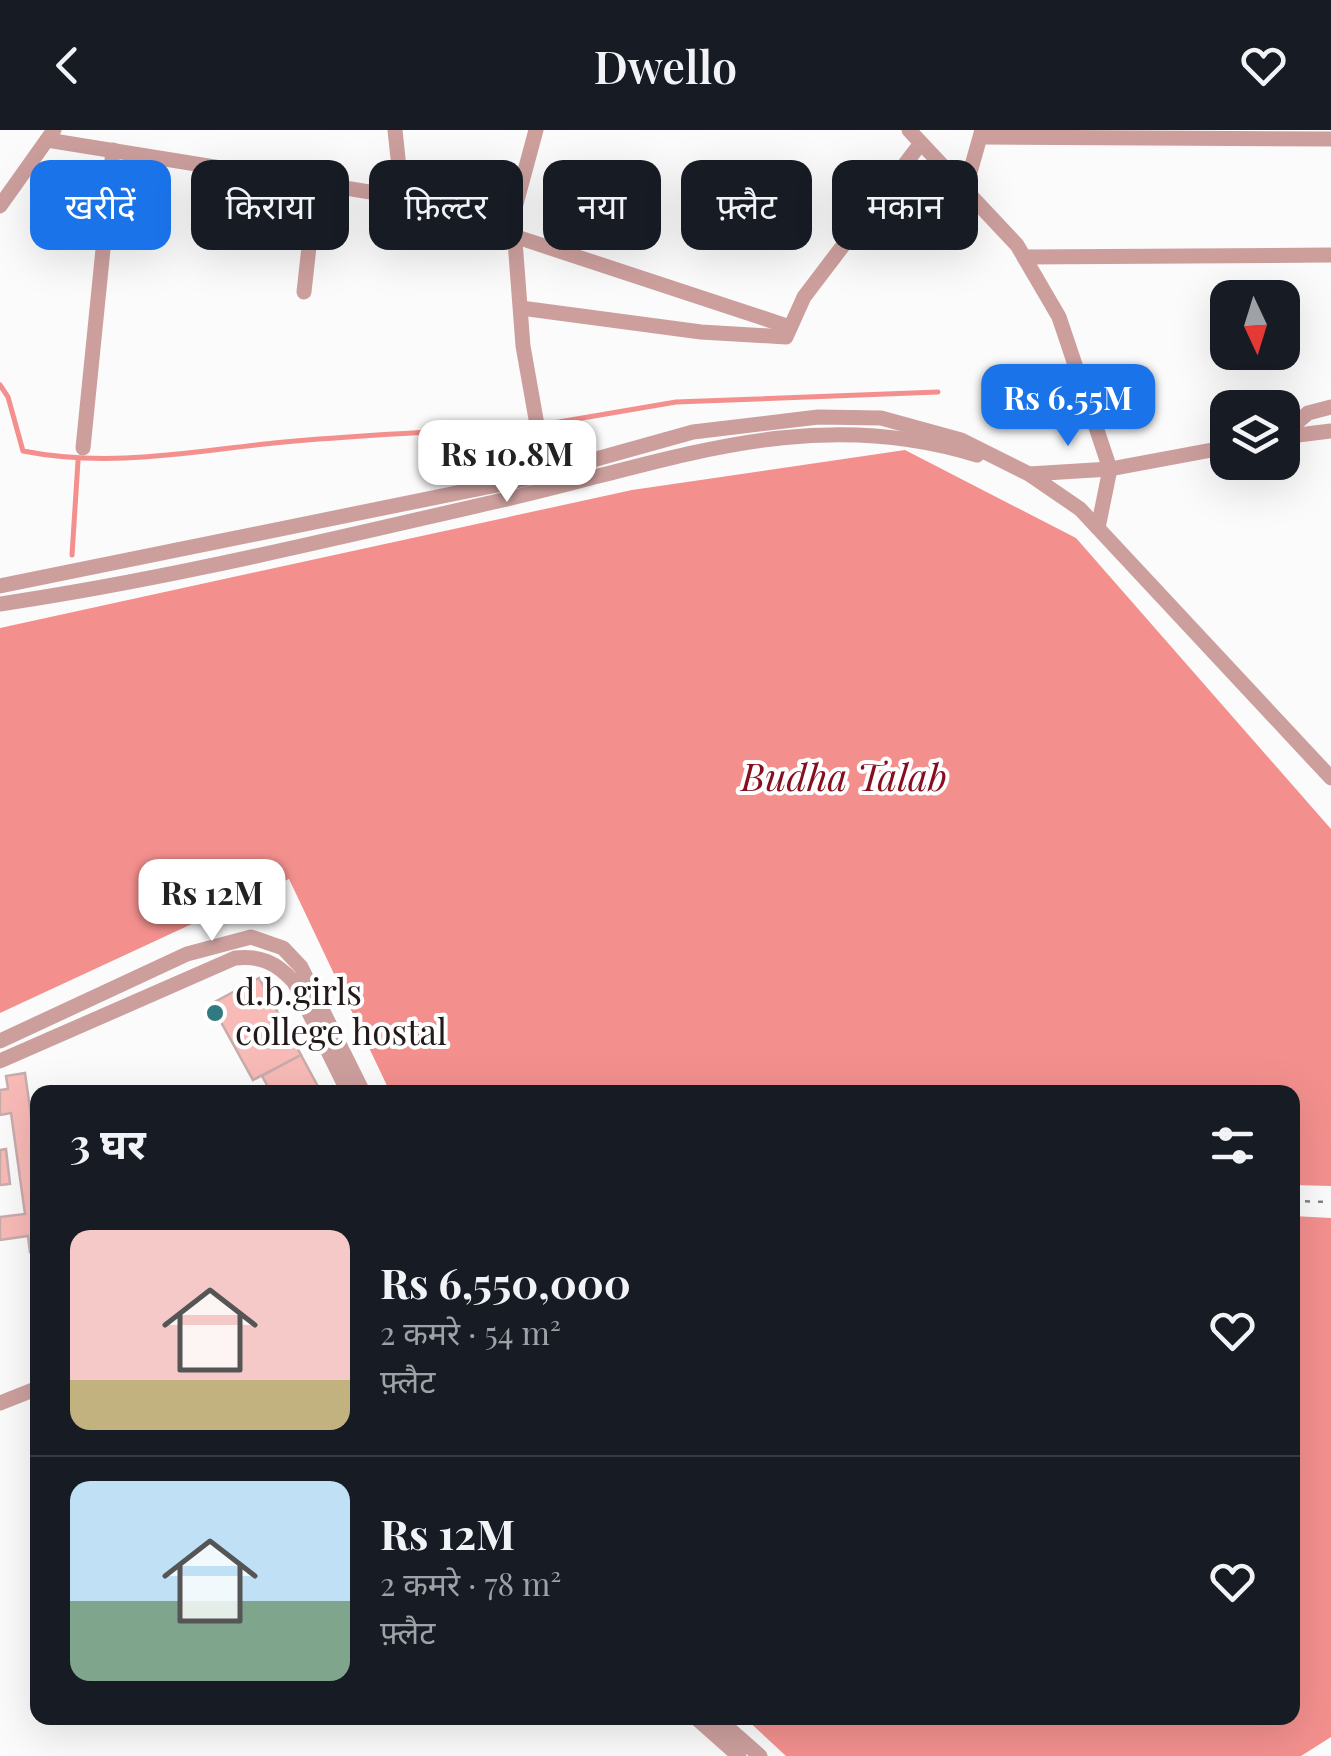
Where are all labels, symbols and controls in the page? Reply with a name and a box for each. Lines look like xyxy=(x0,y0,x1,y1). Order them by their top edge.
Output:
text: Dwello xyxy=(594,35,737,95)
icon: back xyxy=(40,38,95,93)
icon: heart xyxy=(1236,38,1291,93)
chip: खरीदें xyxy=(30,160,171,250)
chip: किराया xyxy=(191,160,349,250)
chip: फ़िल्टर xyxy=(369,160,523,250)
chip: नया xyxy=(543,160,661,250)
chip: फ़्लैट xyxy=(681,160,812,250)
chip: मकान xyxy=(832,160,978,250)
north arrow xyxy=(1210,280,1300,370)
map controls xyxy=(1210,280,1300,480)
pin: Rs 6.55M xyxy=(965,364,1171,449)
text: Rs 6.55M xyxy=(1003,375,1133,418)
button: layers xyxy=(1210,390,1300,480)
pin: Rs 10.8M xyxy=(404,420,610,505)
text: Rs 10.8M xyxy=(440,431,574,474)
water label: Budha Talab xyxy=(739,750,947,801)
pin: Rs 12M xyxy=(131,859,293,944)
text: Rs 12M xyxy=(160,870,264,913)
place label: d.b.girls college hostal xyxy=(235,967,447,1054)
marker: d.b.girls college hostal xyxy=(204,1002,226,1024)
text: 3 घर xyxy=(70,1114,146,1170)
icon: filters xyxy=(1205,1118,1260,1173)
text: Rs 6,550,000 xyxy=(380,1254,631,1310)
icon: home xyxy=(150,1270,270,1390)
icon: heart xyxy=(1205,1303,1260,1358)
text: 2 कमरे · 54 m² xyxy=(380,1310,561,1353)
text: फ़्लैट xyxy=(380,1358,435,1401)
text: Rs 12M xyxy=(380,1505,515,1561)
icon: home xyxy=(150,1521,270,1641)
icon: heart xyxy=(1205,1554,1260,1609)
text: 2 कमरे · 78 m² xyxy=(380,1561,561,1604)
text: फ़्लैट xyxy=(380,1609,435,1652)

